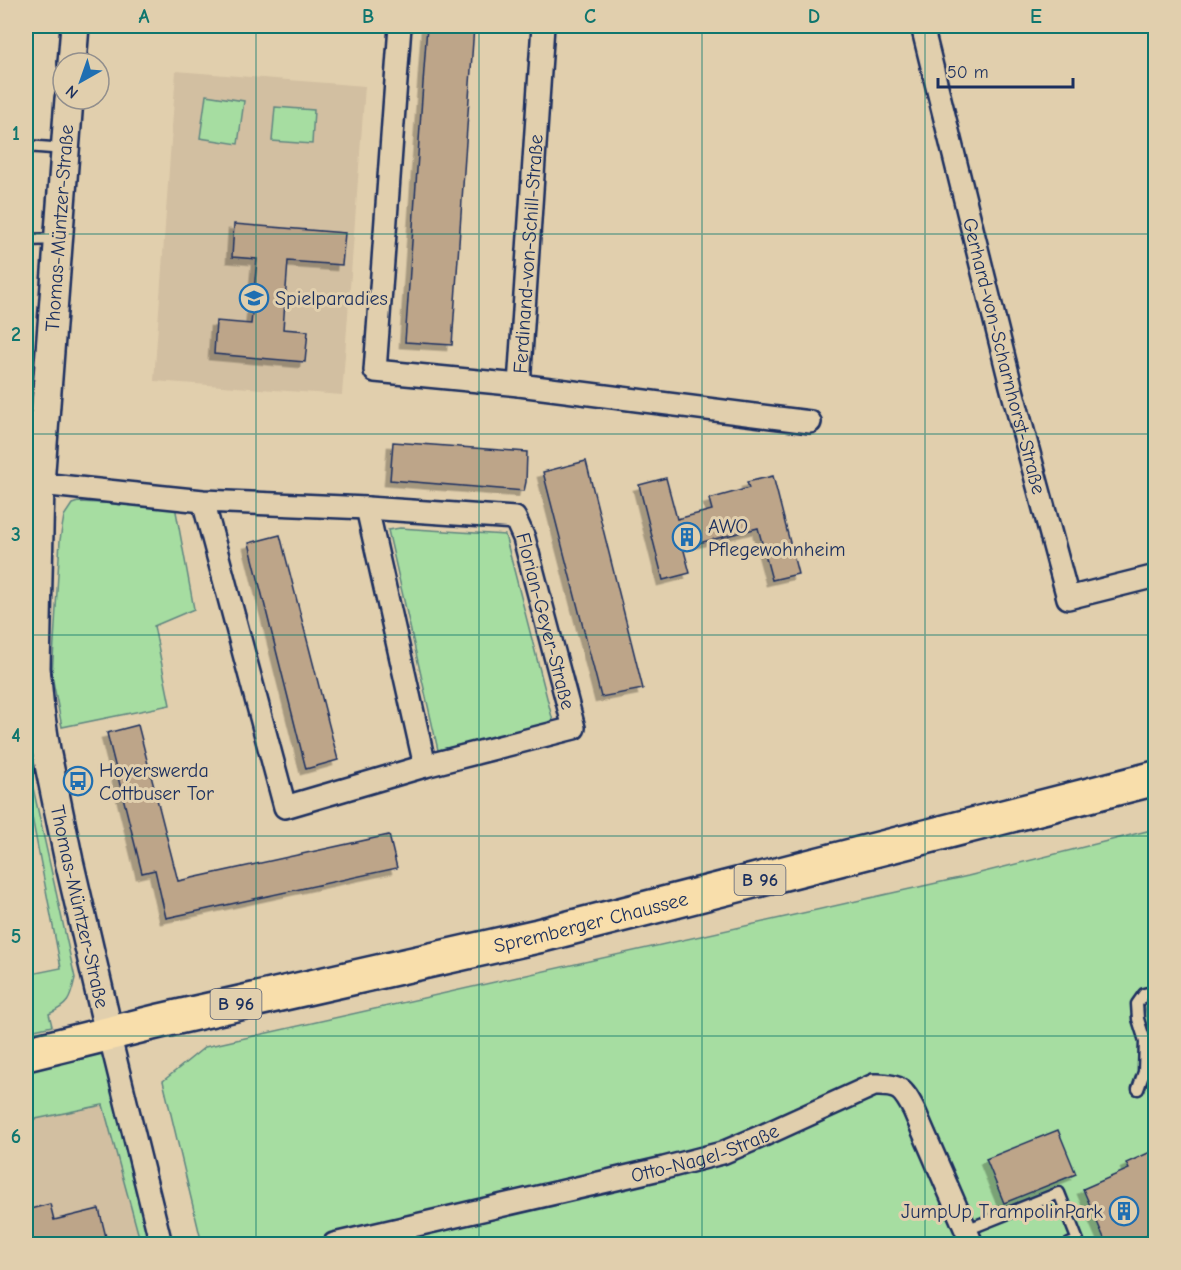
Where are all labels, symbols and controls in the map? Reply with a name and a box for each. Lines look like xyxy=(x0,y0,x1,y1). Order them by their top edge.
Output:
text: A xyxy=(138,5,150,28)
text: B xyxy=(362,5,374,28)
text: C xyxy=(584,5,596,28)
text: D xyxy=(808,5,820,28)
text: E xyxy=(1030,5,1042,28)
north arrow xyxy=(51,51,111,111)
scale bar xyxy=(938,51,1073,89)
text: 50 m xyxy=(947,62,989,83)
text: N xyxy=(62,81,82,102)
text: 1 xyxy=(12,122,20,145)
street label: Thomas-Müntzer-Straße xyxy=(41,124,78,332)
street label: Ferdinand-von-Schill-Straße xyxy=(509,134,548,374)
street label: Gerhard-von-Scharnhorst-Straße xyxy=(958,215,1051,497)
school or university icon: Spielparadies xyxy=(238,282,270,314)
place label: Spielparadies xyxy=(275,287,388,310)
text: 2 xyxy=(11,323,21,346)
place label: AWO Pflegewohnheim xyxy=(708,515,846,561)
building icon: AWO Pflegewohnheim xyxy=(671,521,703,553)
text: 3 xyxy=(11,523,21,546)
street label: Florian-Geyer-Straße xyxy=(511,530,580,712)
text: 4 xyxy=(11,724,21,747)
place label: Hoyerswerda Cottbuser Tor xyxy=(99,759,214,805)
bus stop icon: Hoyerswerda Cottbuser Tor xyxy=(62,765,94,797)
street label: Thomas-Müntzer-Straße xyxy=(46,803,114,1010)
road number: B 96 xyxy=(734,865,786,895)
street label: Spremberger Chaussee xyxy=(492,887,690,958)
text: 5 xyxy=(11,925,21,948)
road number: B 96 xyxy=(210,989,262,1019)
street label: Otto-Nagel-Straße xyxy=(629,1119,783,1187)
text: 6 xyxy=(11,1125,21,1148)
building icon: JumpUp TrampolinPark xyxy=(1108,1195,1140,1227)
place label: JumpUp TrampolinPark xyxy=(901,1200,1103,1223)

